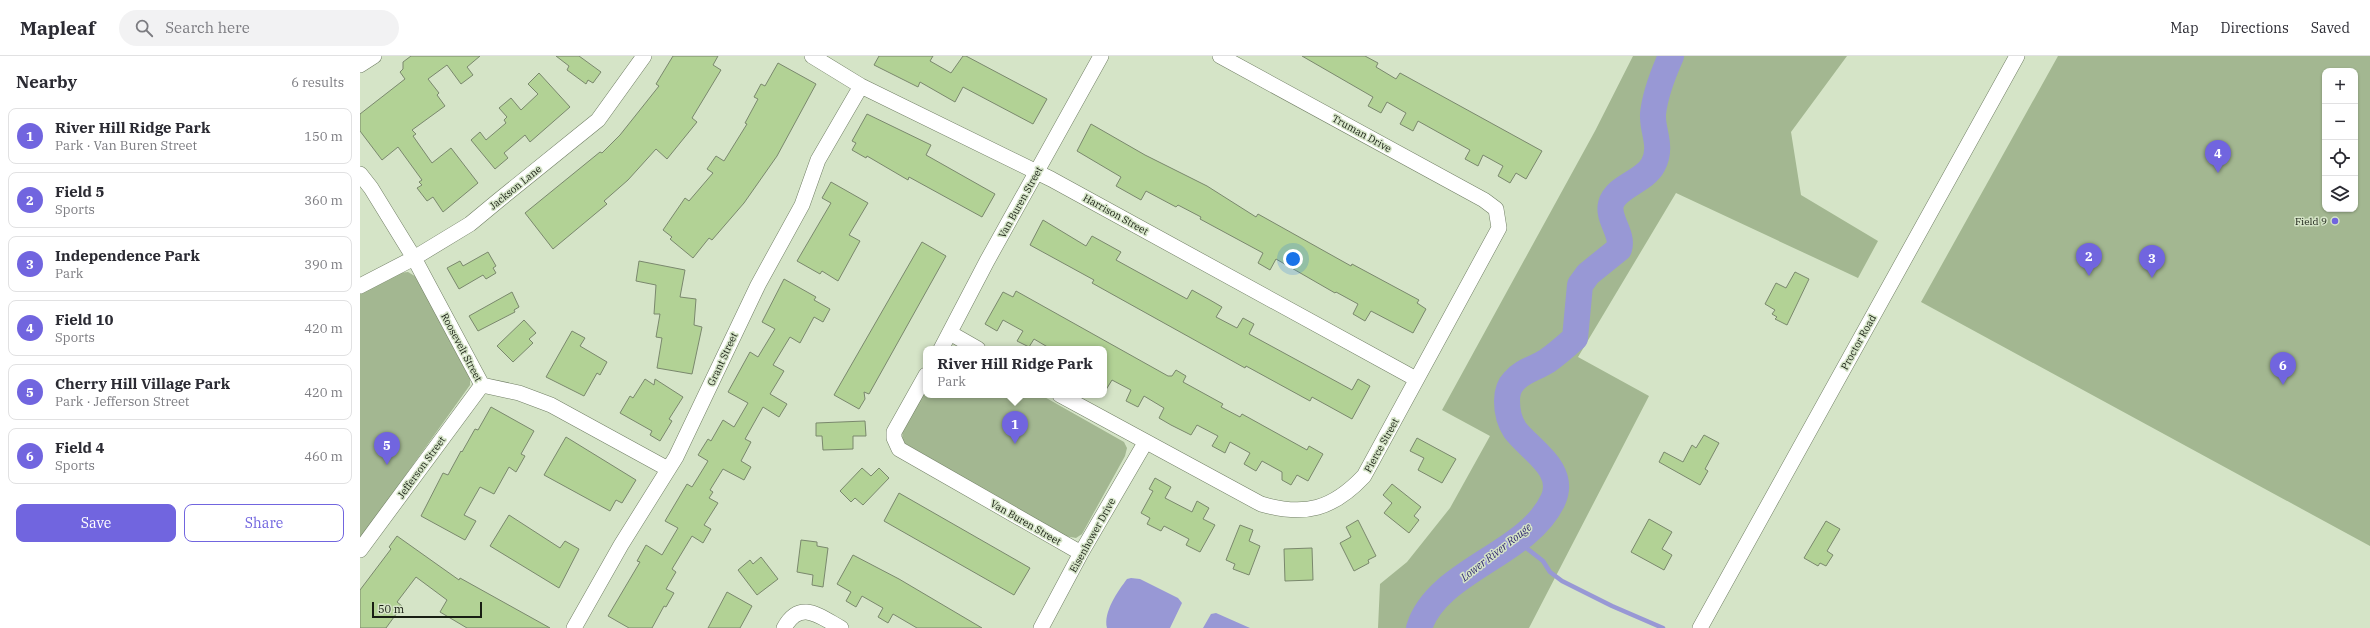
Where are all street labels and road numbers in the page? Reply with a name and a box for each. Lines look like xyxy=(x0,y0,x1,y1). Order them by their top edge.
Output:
street label: Truman Drive xyxy=(1330,112,1394,155)
street label: Jackson Lane xyxy=(487,162,544,212)
street label: Van Buren Street xyxy=(995,164,1046,240)
street label: Harrison Street xyxy=(1081,191,1151,238)
street label: Roosevelt Street xyxy=(438,311,485,384)
street label: Proctor Road xyxy=(1838,312,1879,372)
street label: Grant Street xyxy=(704,330,741,388)
street label: Pierce Street xyxy=(1361,415,1402,475)
street label: Jefferson Street xyxy=(394,433,449,501)
street label: Eisenhower Drive xyxy=(1067,496,1118,575)
street label: Van Buren Street xyxy=(988,497,1064,548)

